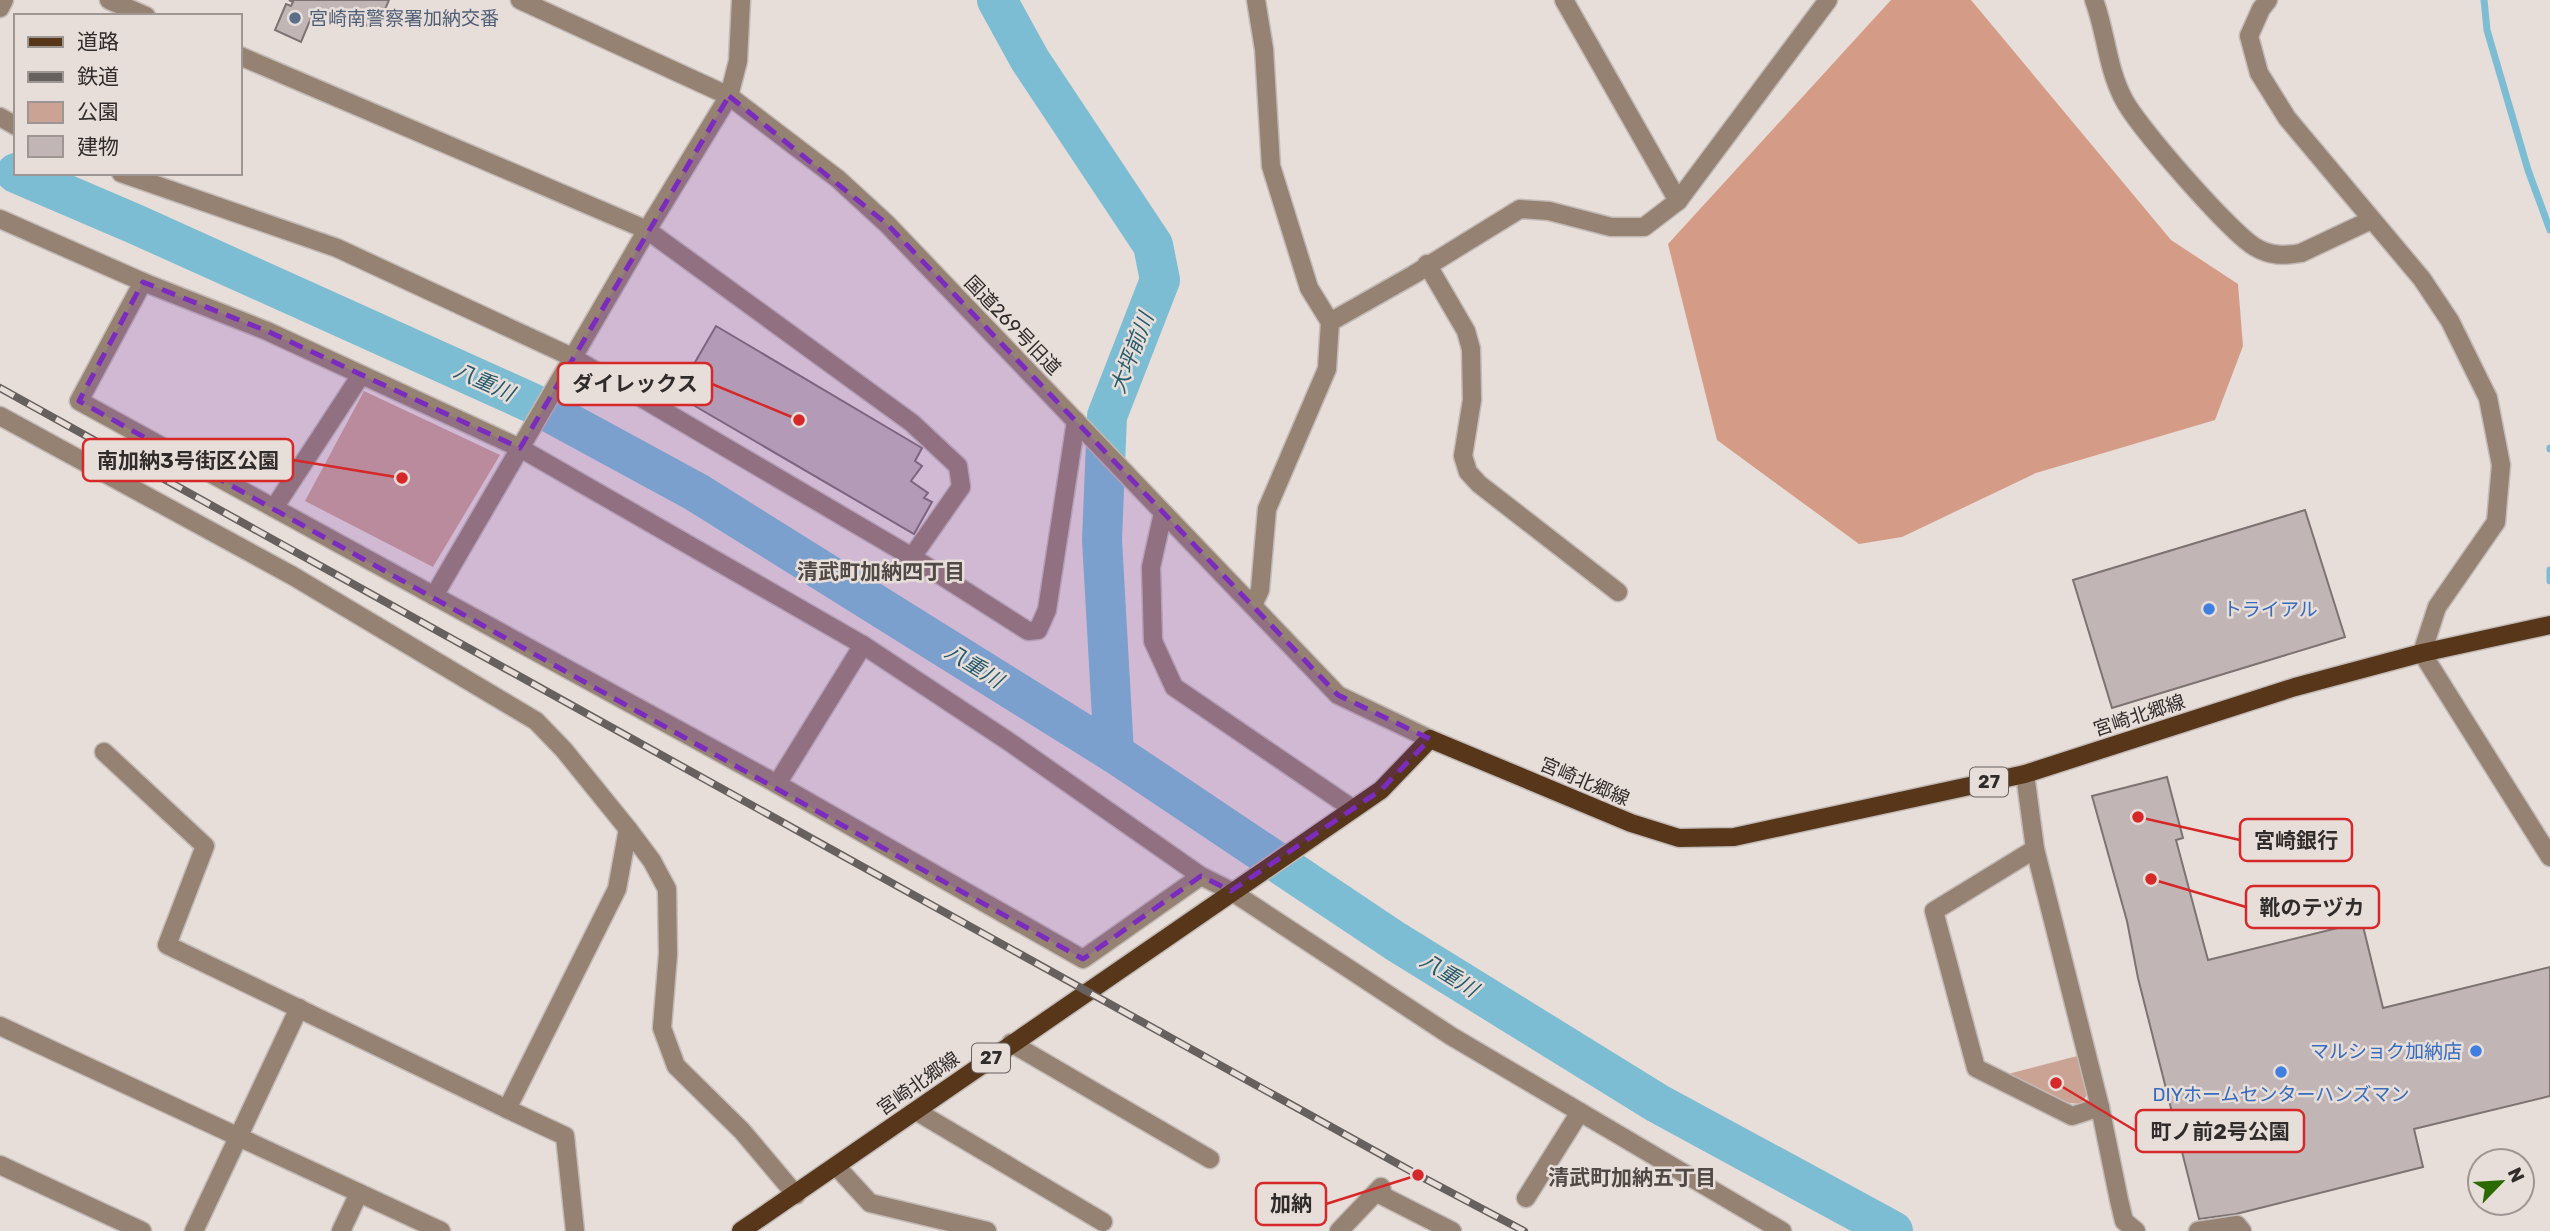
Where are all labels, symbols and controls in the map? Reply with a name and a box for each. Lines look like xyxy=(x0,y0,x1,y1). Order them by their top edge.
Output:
place label: 宮崎南警察署加納交番 xyxy=(309,7,499,30)
marker: 宮崎南警察署加納交番 xyxy=(287,10,303,26)
legend xyxy=(14,14,242,175)
text: 道路 xyxy=(77,29,119,54)
text: 鉄道 xyxy=(77,64,119,89)
text: 公園 xyxy=(77,99,119,124)
text: 建物 xyxy=(77,134,119,159)
street label: 国道269号旧道 xyxy=(960,271,1066,380)
water label: 大坪前川 xyxy=(1105,307,1159,397)
water label: 八重川 xyxy=(450,357,520,407)
callout: ダイレックス xyxy=(558,363,712,405)
text: ダイレックス xyxy=(572,371,698,396)
callout: 南加納3号街区公園 xyxy=(83,439,293,481)
text: 南加納3号街区公園 xyxy=(97,448,279,473)
district label: 清武町加納四丁目 xyxy=(797,559,965,584)
place label: トライアル xyxy=(2223,598,2318,621)
marker: トライアル xyxy=(2201,601,2217,617)
water label: 八重川 xyxy=(941,638,1009,694)
street label: 宮崎北郷線 xyxy=(2090,690,2188,741)
street label: 宮崎北郷線 xyxy=(1537,752,1633,811)
road number: 27 xyxy=(1970,768,2008,796)
callout: 宮崎銀行 xyxy=(2240,819,2352,861)
text: 宮崎銀行 xyxy=(2254,828,2338,853)
callout: 靴のテヅカ xyxy=(2246,886,2379,928)
text: 靴のテヅカ xyxy=(2260,895,2365,920)
water label: 八重川 xyxy=(1416,947,1484,1003)
place label: マルショク加納店 xyxy=(2310,1040,2462,1063)
marker: マルショク加納店 xyxy=(2468,1043,2484,1059)
road number: 27 xyxy=(972,1044,1010,1072)
street label: 宮崎北郷線 xyxy=(873,1047,964,1120)
marker: DIYホームセンターハンズマン xyxy=(2273,1064,2289,1080)
place label: DIYホームセンターハンズマン xyxy=(2152,1083,2410,1106)
callout: 町ノ前2号公園 xyxy=(2136,1110,2304,1152)
text: 町ノ前2号公園 xyxy=(2150,1119,2290,1144)
north arrow xyxy=(2466,1147,2536,1217)
text: N xyxy=(2503,1164,2529,1186)
district label: 清武町加納五丁目 xyxy=(1548,1165,1716,1190)
callout: 加納 xyxy=(1256,1183,1326,1225)
text: 加納 xyxy=(1270,1191,1312,1216)

